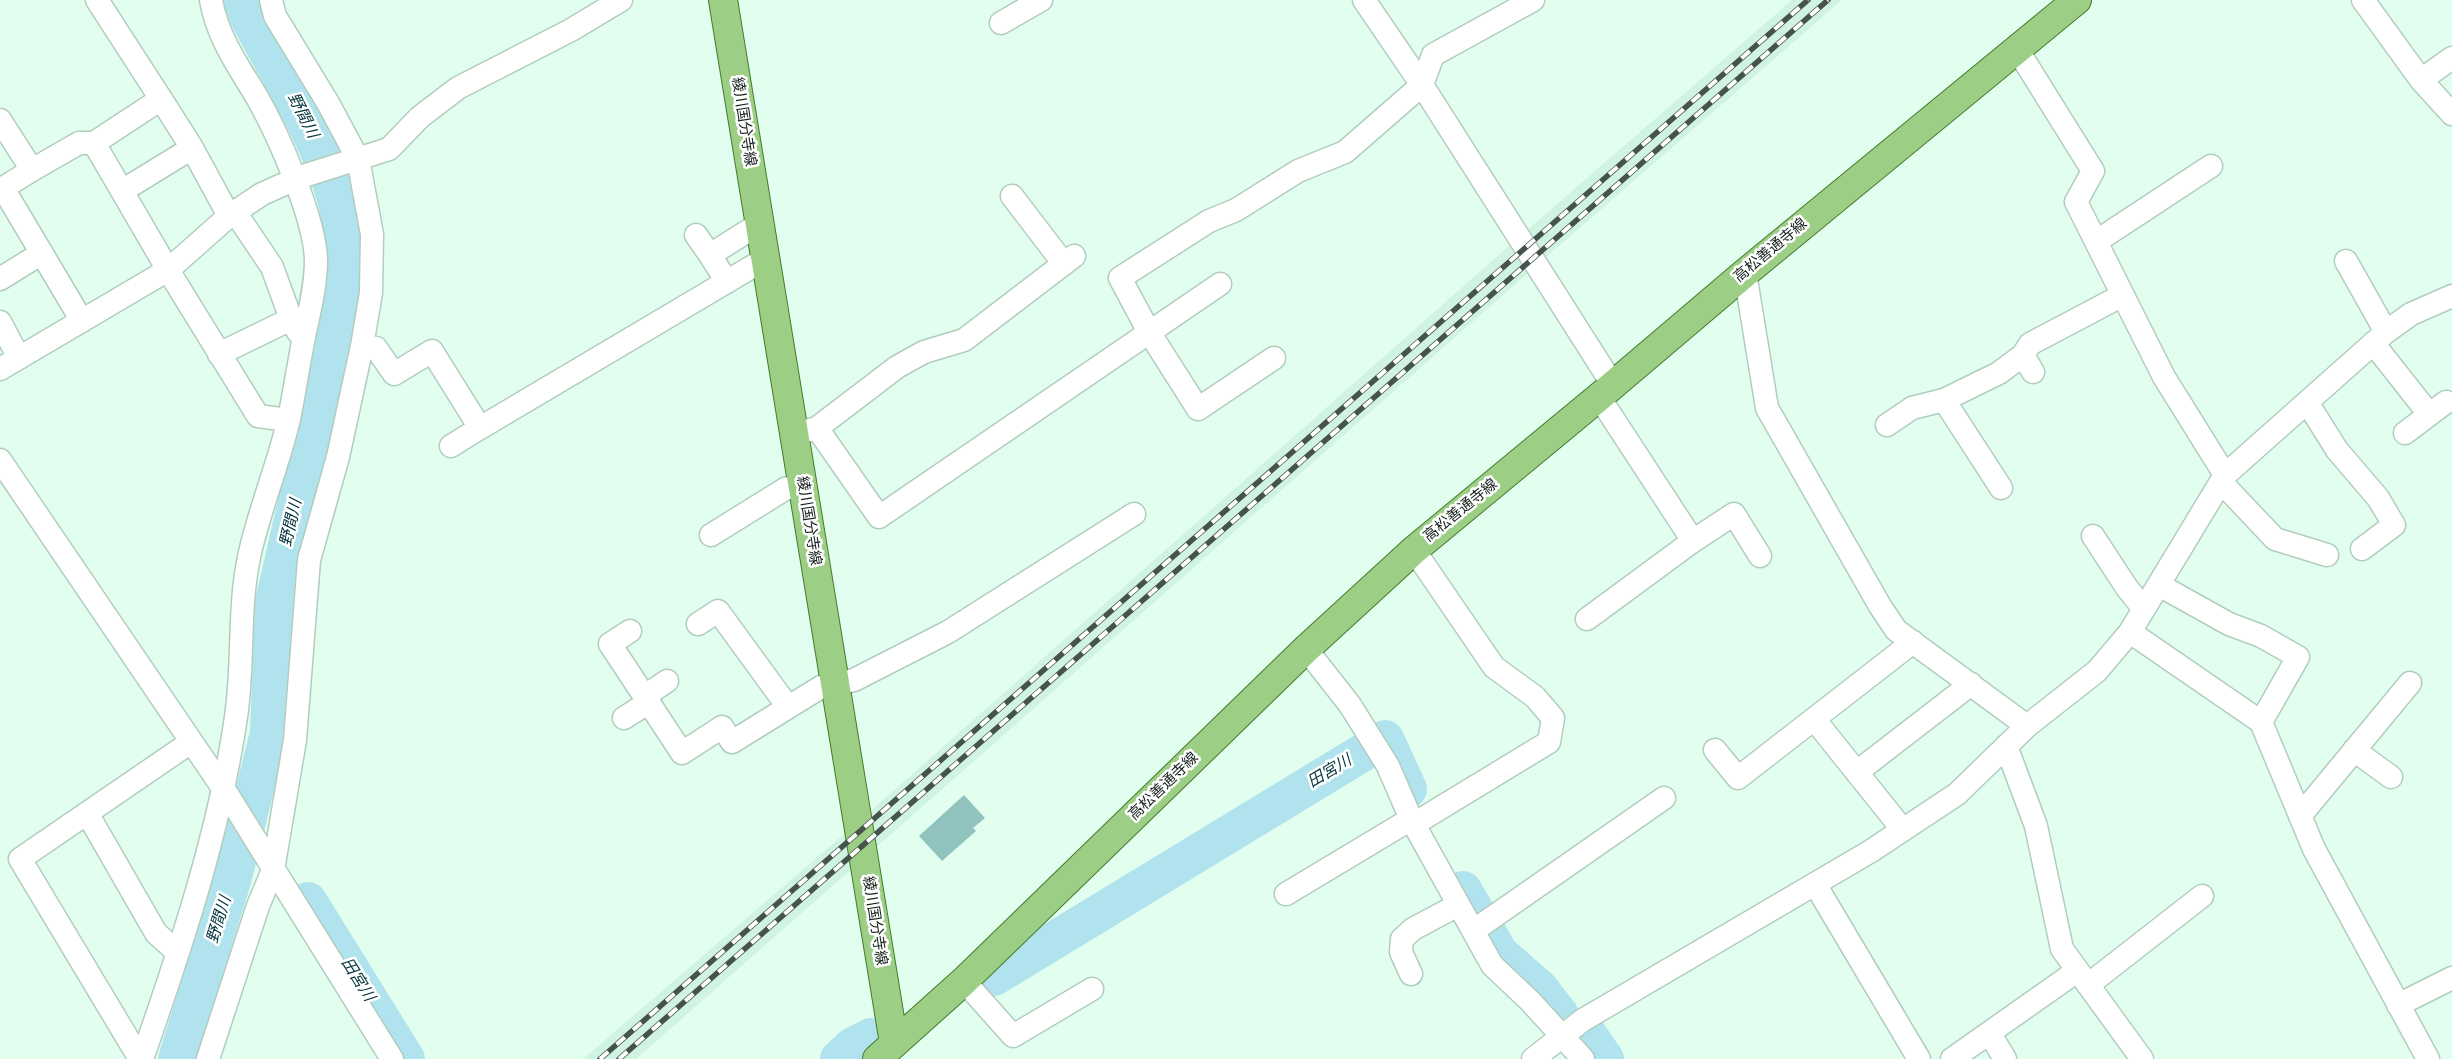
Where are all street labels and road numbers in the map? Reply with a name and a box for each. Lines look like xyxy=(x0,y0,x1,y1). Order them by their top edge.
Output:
street label: 綾川国分寺線 xyxy=(727,76,759,168)
street label: 高松善通寺線 xyxy=(1731,215,1811,287)
street label: 綾川国分寺線 xyxy=(792,475,824,567)
street label: 高松善通寺線 xyxy=(1420,476,1502,546)
street label: 高松善通寺線 xyxy=(1125,749,1203,825)
street label: 綾川国分寺線 xyxy=(858,875,890,967)

